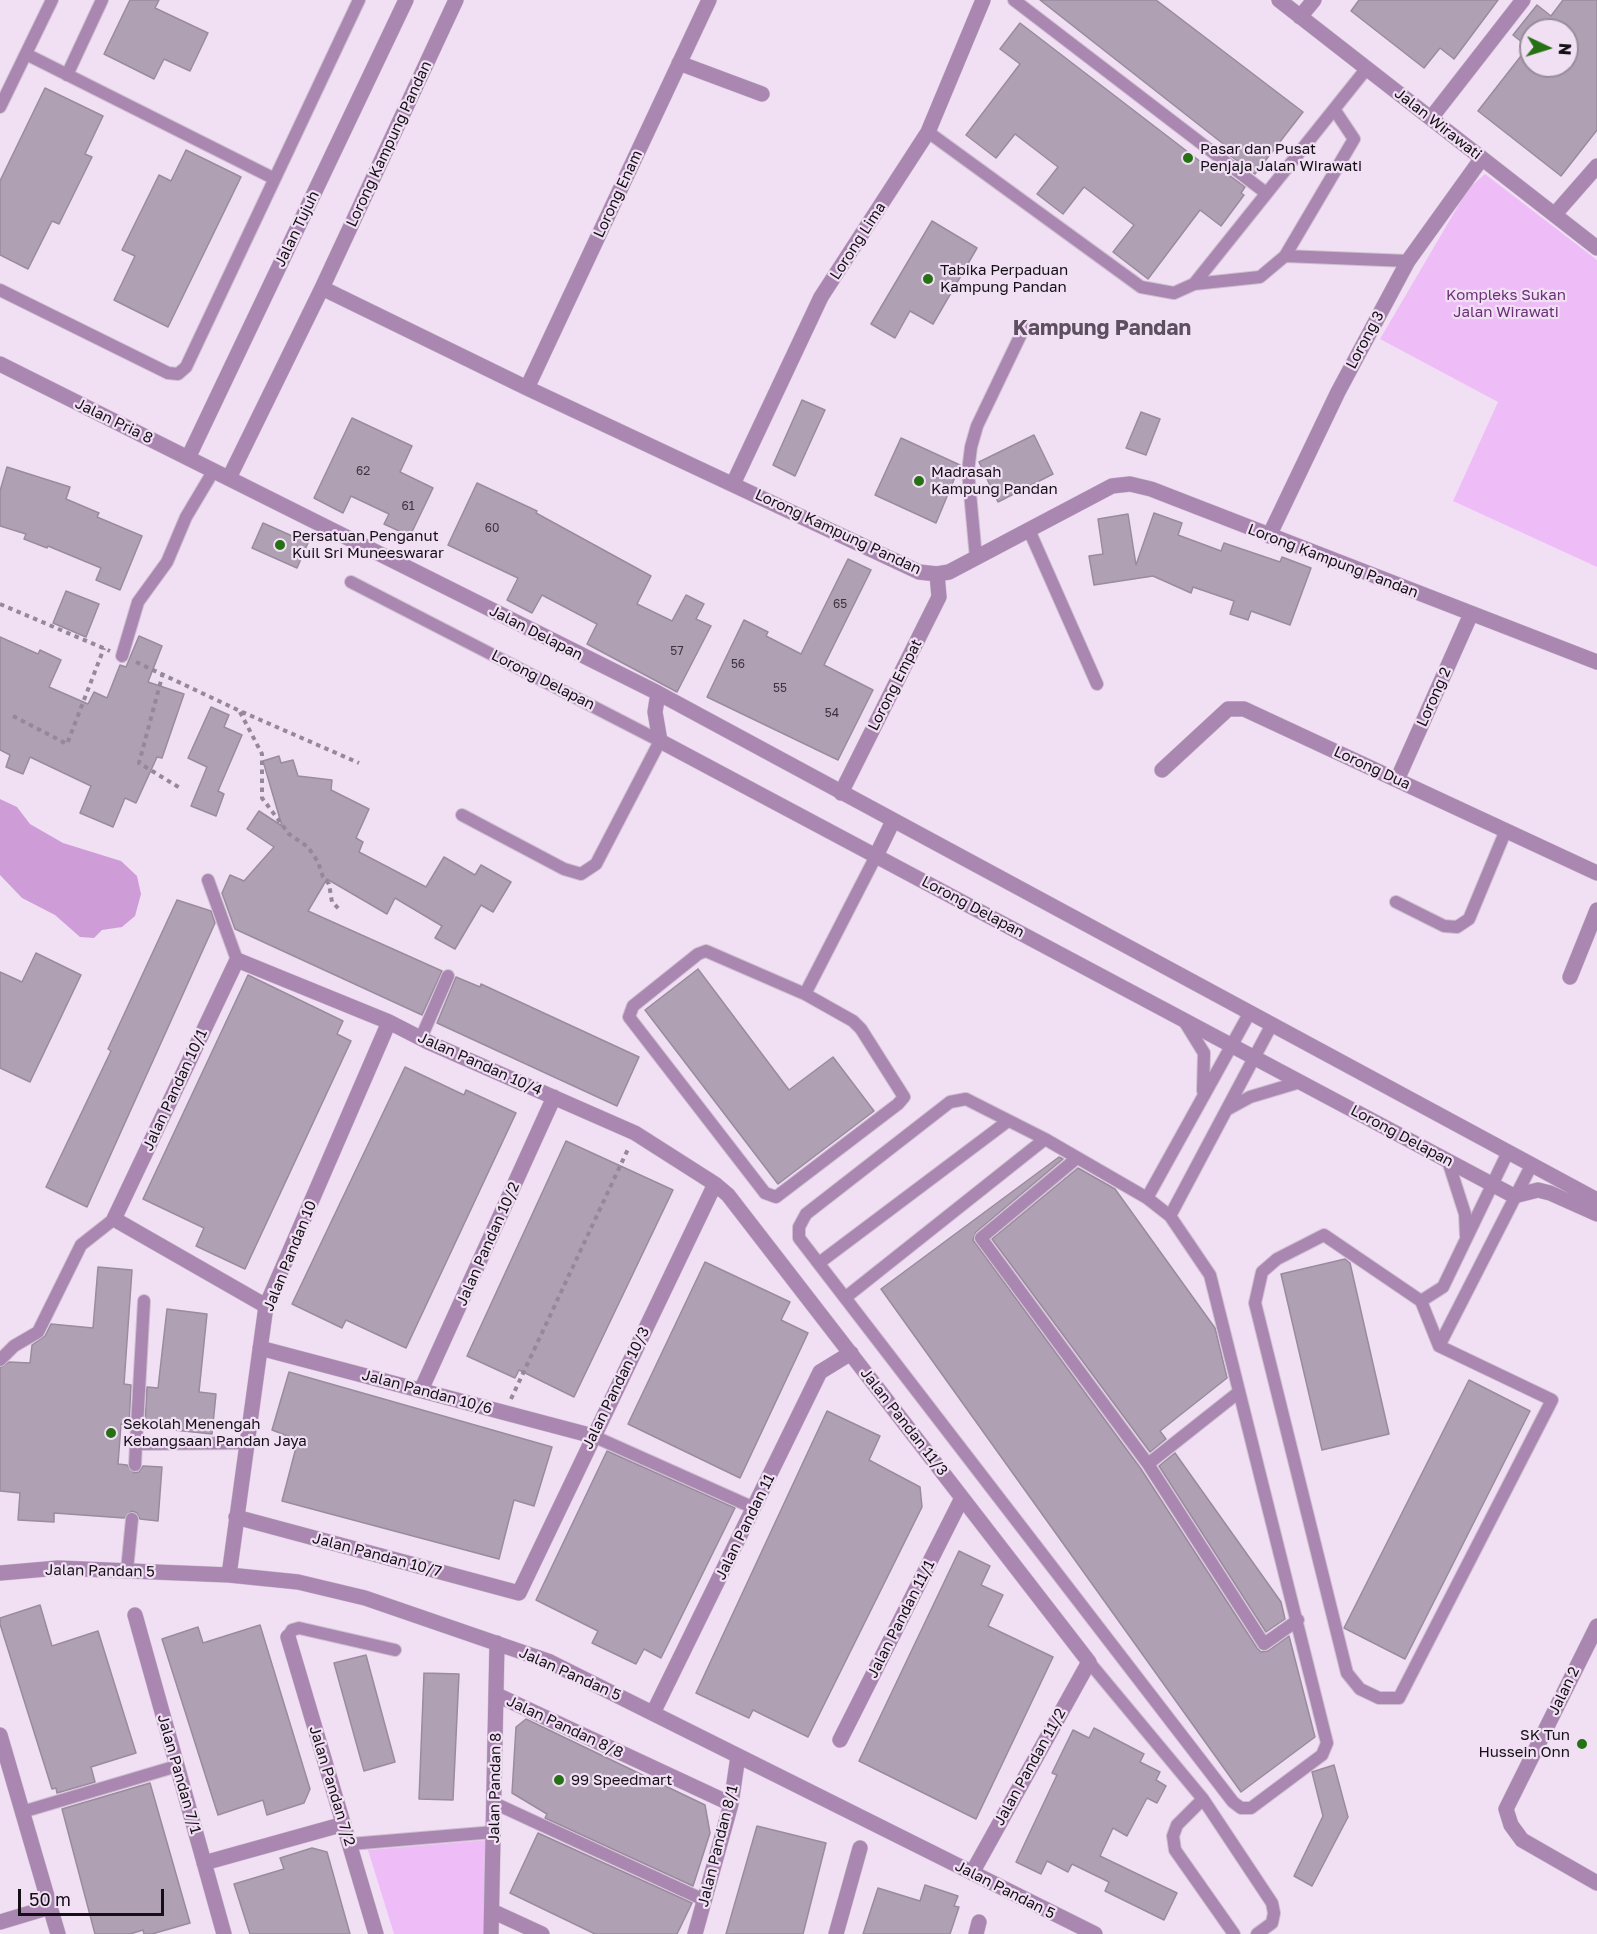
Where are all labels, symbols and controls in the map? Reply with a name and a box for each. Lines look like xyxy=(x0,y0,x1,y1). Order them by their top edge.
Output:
north arrow xyxy=(1519,18,1579,78)
text: N xyxy=(1555,42,1575,56)
street label: Lorong Kampung Pandan xyxy=(343,58,435,230)
street label: Jalan Wirawati xyxy=(1391,84,1485,164)
place label: Pasar dan Pusat Penjaja Jalan Wirawati xyxy=(1200,140,1362,175)
street label: Lorong Enam xyxy=(590,147,646,241)
marker: Pasar dan Pusat Penjaja Jalan Wirawati xyxy=(1181,151,1195,165)
street label: Jalan Tujuh xyxy=(271,188,323,270)
street label: Lorong Lima xyxy=(826,199,890,283)
place label: Tabika Perpaduan Kampung Pandan xyxy=(940,261,1068,296)
marker: Tabika Perpaduan Kampung Pandan xyxy=(921,272,935,286)
park label: Kompleks Sukan Jalan Wirawati xyxy=(1446,286,1566,321)
street label: Lorong 3 xyxy=(1342,308,1388,372)
district label: Kampung Pandan xyxy=(1013,315,1191,341)
street label: Jalan Pria 8 xyxy=(72,394,156,448)
place label: Madrasah Kampung Pandan xyxy=(931,463,1058,498)
house number: 62 xyxy=(356,464,370,478)
marker: Madrasah Kampung Pandan xyxy=(912,474,926,488)
street label: Lorong Kampung Pandan xyxy=(752,486,924,578)
house number: 61 xyxy=(401,499,415,513)
street label: Lorong Kampung Pandan xyxy=(1245,520,1421,602)
house number: 60 xyxy=(485,521,499,535)
place label: Persatuan Penganut Kuil Sri Muneeswarar xyxy=(292,527,444,562)
marker: Persatuan Penganut Kuil Sri Muneeswarar xyxy=(273,538,287,552)
house number: 65 xyxy=(833,597,847,611)
street label: Jalan Delapan xyxy=(486,602,586,664)
street label: Lorong Empat xyxy=(864,636,926,734)
house number: 57 xyxy=(670,644,684,658)
street label: Lorong Delapan xyxy=(488,646,598,714)
house number: 56 xyxy=(731,657,745,671)
street label: Lorong 2 xyxy=(1413,665,1455,729)
house number: 55 xyxy=(773,681,787,695)
house number: 54 xyxy=(825,706,839,720)
street label: Lorong Dua xyxy=(1331,742,1413,794)
street label: Lorong Delapan xyxy=(919,872,1027,942)
street label: Jalan Pandan 10/1 xyxy=(139,1026,211,1154)
street label: Jalan Pandan 10/4 xyxy=(415,1029,545,1099)
street label: Lorong Delapan xyxy=(1348,1101,1456,1171)
street label: Jalan Pandan 10/2 xyxy=(453,1179,523,1309)
street label: Jalan Pandan 10 xyxy=(260,1198,320,1314)
street label: Jalan Pandan 10/3 xyxy=(579,1324,653,1452)
street label: Jalan Pandan 11/3 xyxy=(856,1365,952,1479)
street label: Jalan Pandan 10/6 xyxy=(360,1366,494,1418)
place label: Sekolah Menengah Kebangsaan Pandan Jaya xyxy=(123,1415,307,1450)
marker: Sekolah Menengah Kebangsaan Pandan Jaya xyxy=(104,1426,118,1440)
street label: Jalan Pandan 11 xyxy=(712,1471,778,1583)
street label: Jalan Pandan 10/7 xyxy=(311,1529,443,1581)
street label: Jalan Pandan 11/1 xyxy=(863,1557,939,1681)
street label: Jalan Pandan 5 xyxy=(45,1561,155,1581)
street label: Jalan Pandan 5 xyxy=(516,1643,624,1705)
street label: Jalan 2 xyxy=(1545,1664,1583,1718)
street label: Jalan Pandan 8/8 xyxy=(504,1692,626,1762)
street label: Jalan Pandan 11/2 xyxy=(990,1705,1070,1829)
street label: Jalan Pandan 7/1 xyxy=(153,1712,205,1836)
street label: Jalan Pandan 7/2 xyxy=(305,1724,359,1848)
place label: SK Tun Hussein Onn xyxy=(1478,1726,1570,1761)
street label: Jalan Pandan 8 xyxy=(485,1733,505,1843)
marker: SK Tun Hussein Onn xyxy=(1575,1737,1589,1751)
place label: 99 Speedmart xyxy=(571,1771,672,1789)
marker: 99 Speedmart xyxy=(552,1773,566,1787)
street label: Jalan Pandan 8/1 xyxy=(694,1783,742,1909)
street label: Jalan Pandan 5 xyxy=(952,1857,1058,1923)
scale bar xyxy=(21,1877,166,1915)
text: 50 m xyxy=(29,1888,71,1910)

